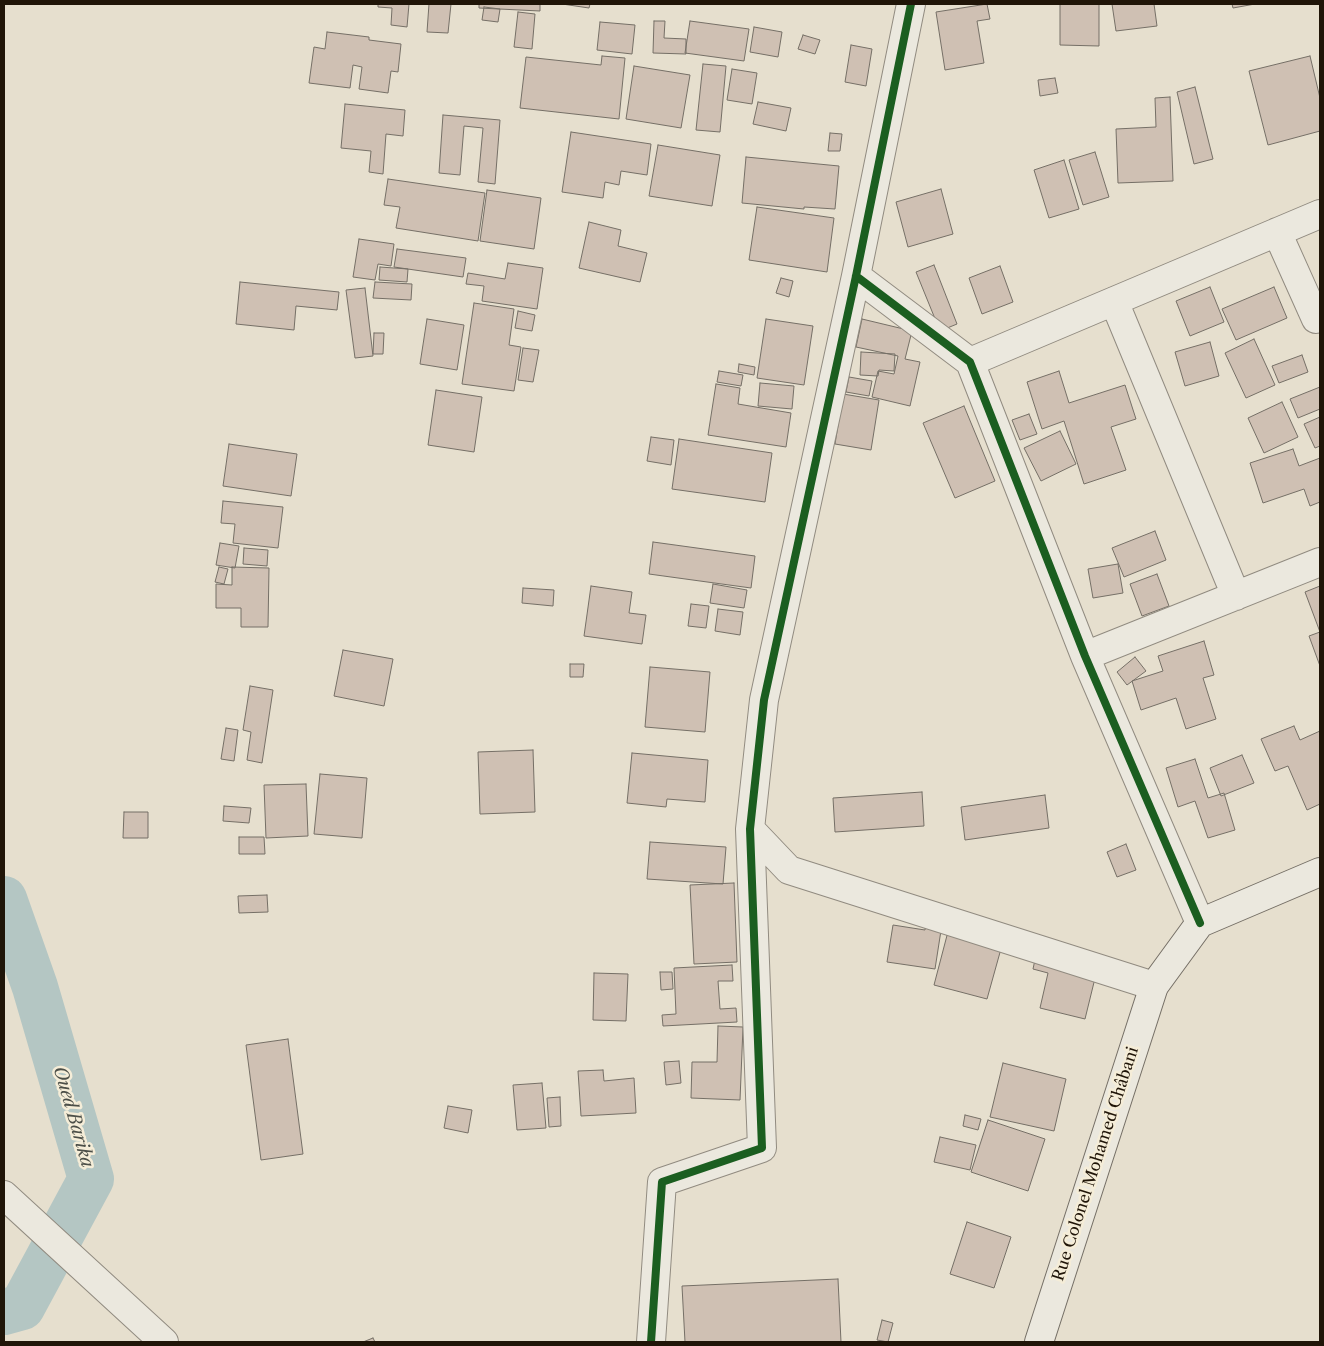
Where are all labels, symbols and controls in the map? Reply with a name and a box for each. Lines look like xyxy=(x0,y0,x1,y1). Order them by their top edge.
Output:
street label: Rue Colonel Mohamed Châbani xyxy=(1049,1044,1143,1284)
water label: Oued Barika xyxy=(48,1064,98,1170)

